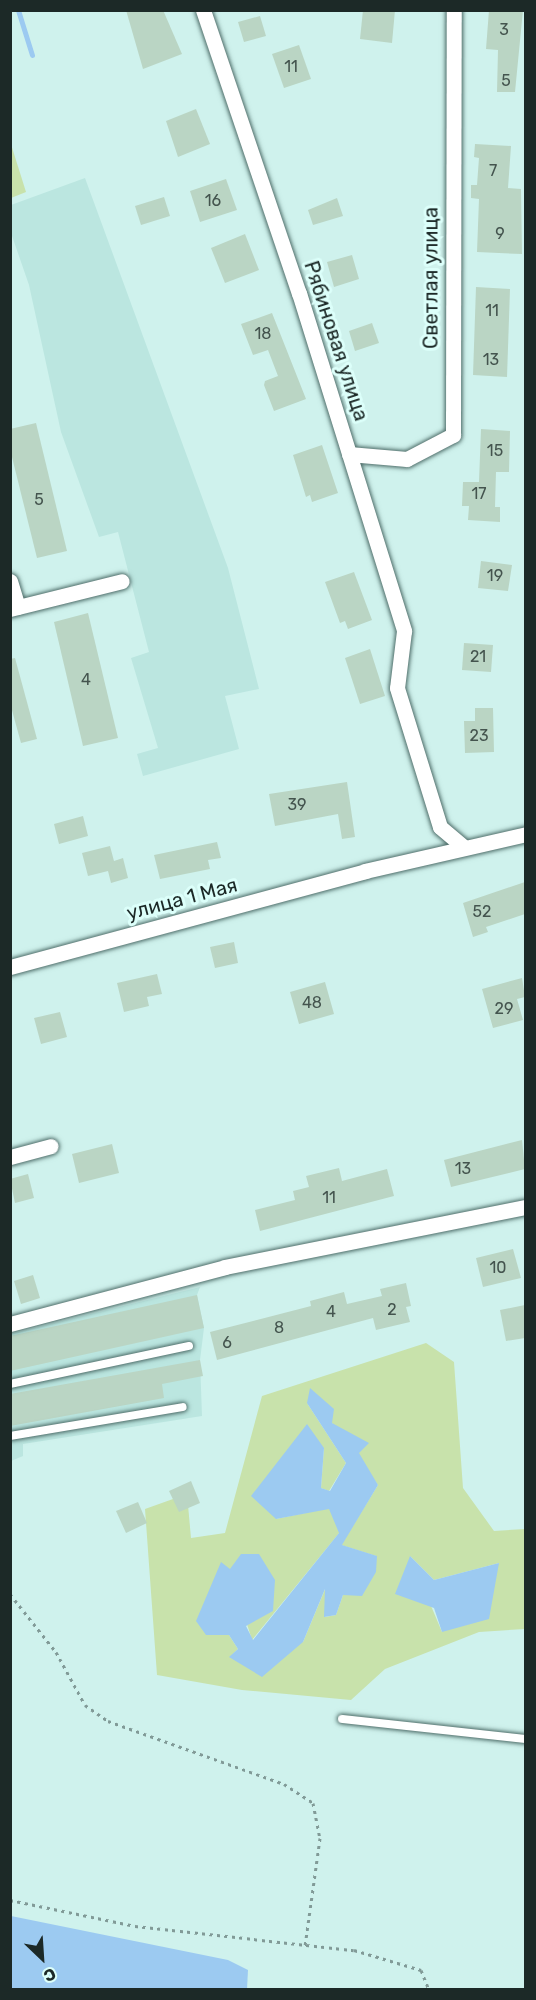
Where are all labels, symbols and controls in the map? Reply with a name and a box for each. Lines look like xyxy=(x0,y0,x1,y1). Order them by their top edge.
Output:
house number: 3 xyxy=(499,20,509,40)
house number: 11 xyxy=(284,57,298,77)
house number: 5 xyxy=(501,71,511,91)
house number: 7 xyxy=(489,161,497,181)
house number: 16 xyxy=(205,191,221,211)
street label: Светлая улица xyxy=(419,207,443,349)
house number: 9 xyxy=(495,224,505,244)
street label: Рябиновая улица xyxy=(299,258,373,424)
house number: 11 xyxy=(485,301,499,321)
house number: 18 xyxy=(254,324,272,344)
house number: 13 xyxy=(483,350,499,370)
house number: 15 xyxy=(487,441,503,461)
house number: 17 xyxy=(471,484,487,504)
house number: 5 xyxy=(34,490,44,510)
house number: 19 xyxy=(487,566,503,586)
house number: 21 xyxy=(470,647,486,667)
house number: 4 xyxy=(81,670,91,690)
house number: 23 xyxy=(469,726,489,746)
house number: 39 xyxy=(287,795,307,815)
street label: улица 1 Мая xyxy=(124,873,240,925)
house number: 52 xyxy=(473,902,491,922)
house number: 48 xyxy=(302,993,322,1013)
house number: 29 xyxy=(495,999,513,1019)
house number: 13 xyxy=(455,1159,471,1179)
house number: 11 xyxy=(322,1188,336,1208)
house number: 10 xyxy=(489,1258,507,1278)
house number: 2 xyxy=(387,1300,397,1320)
house number: 4 xyxy=(326,1302,336,1322)
house number: 8 xyxy=(274,1318,284,1338)
house number: 6 xyxy=(222,1333,232,1353)
north arrow xyxy=(12,1928,72,1988)
text: С xyxy=(41,1964,59,1986)

